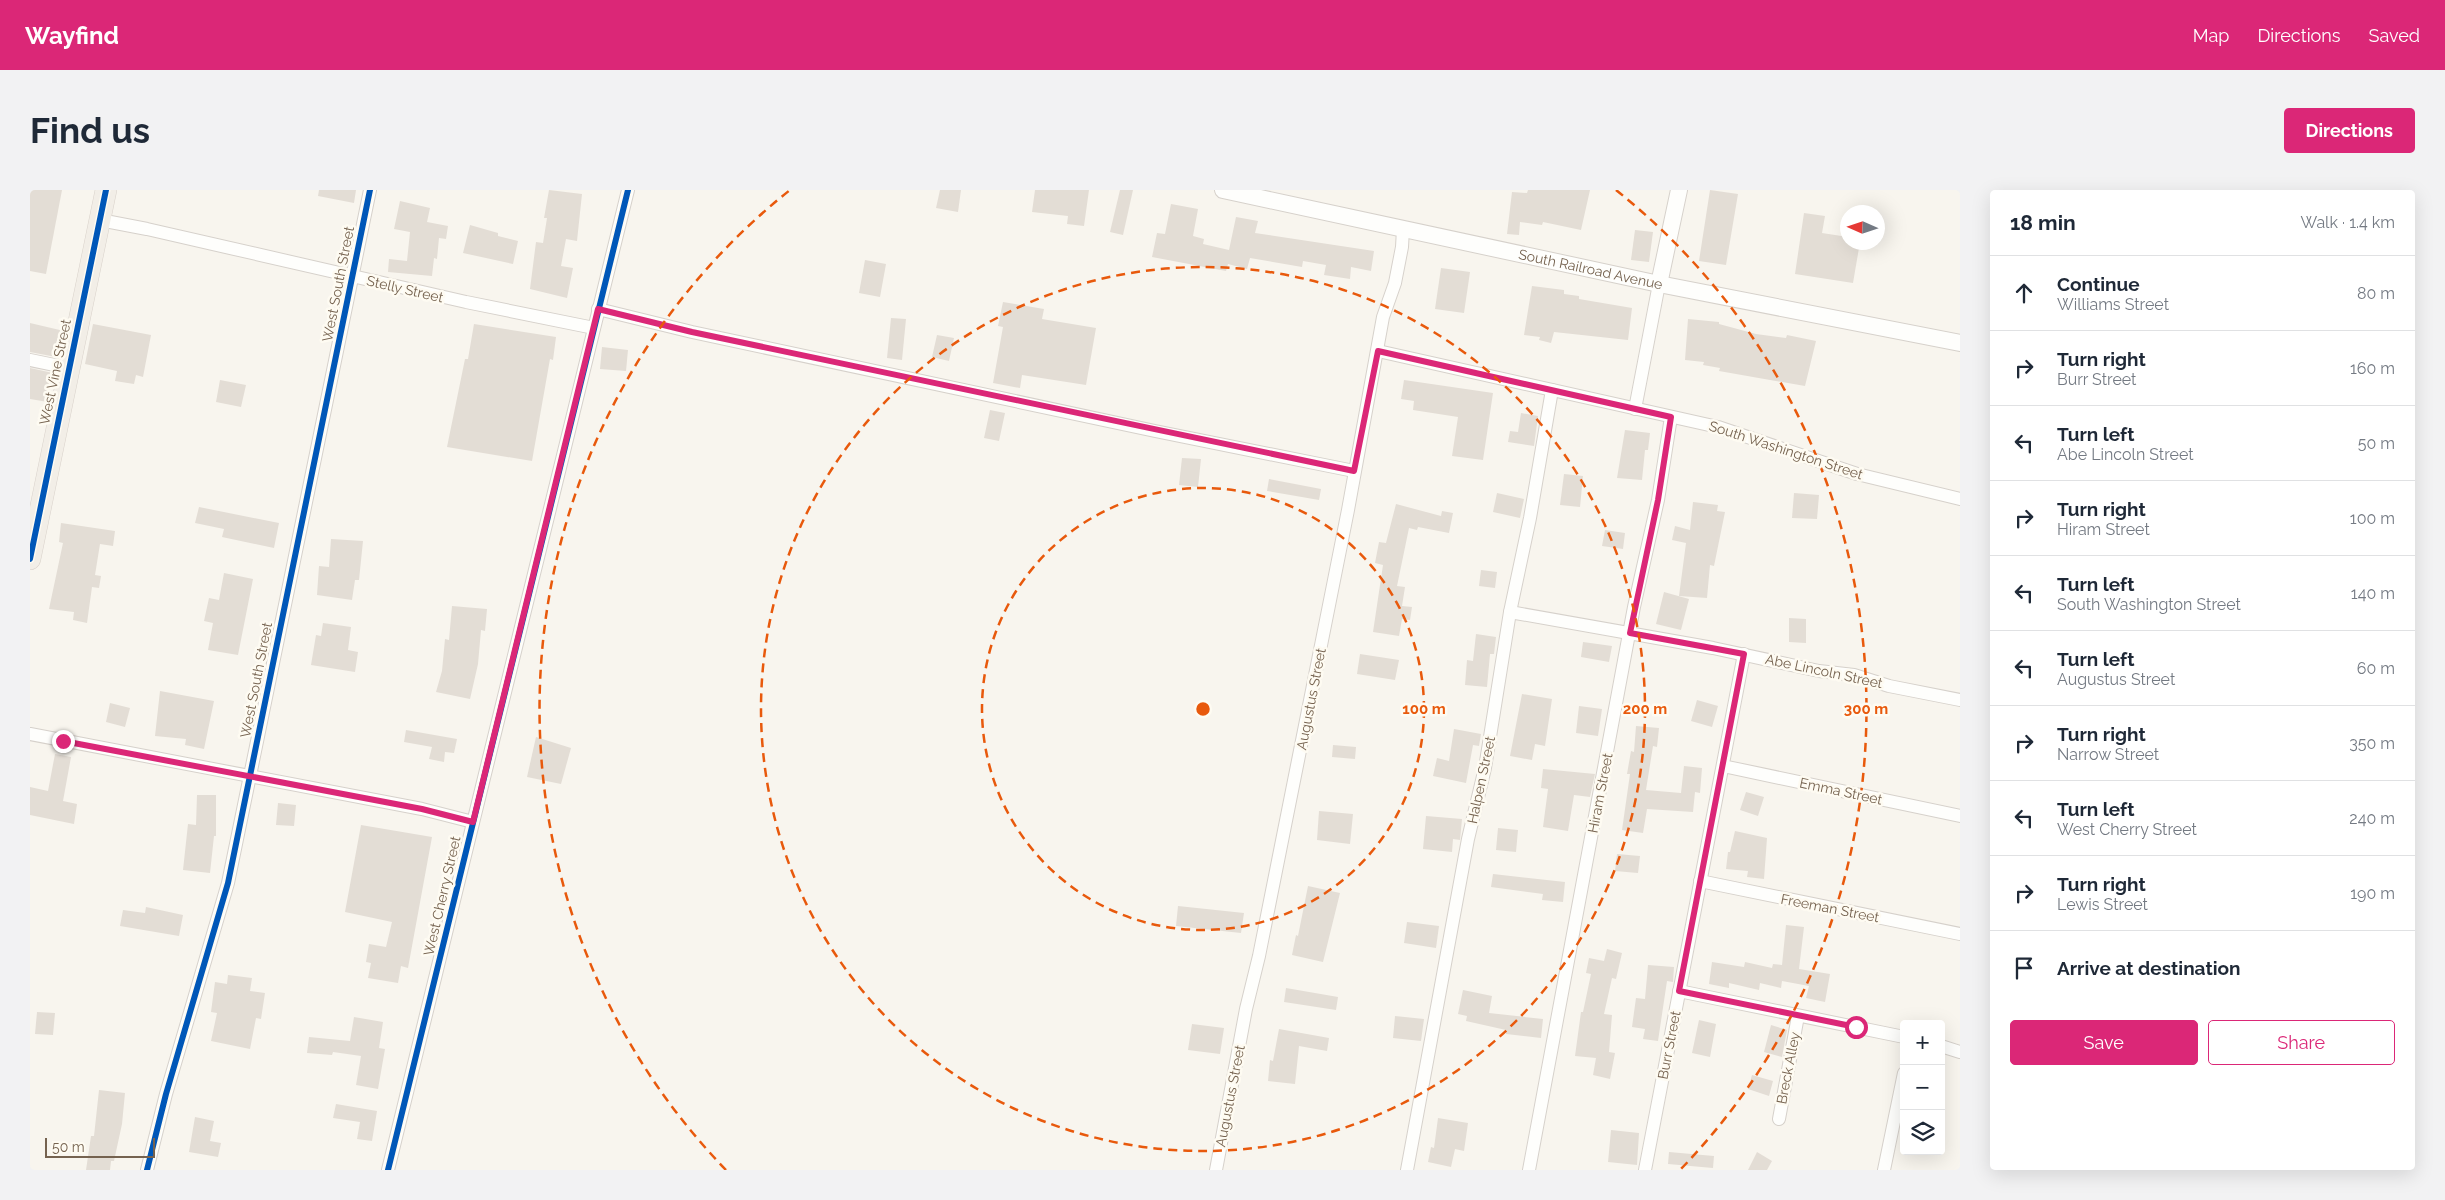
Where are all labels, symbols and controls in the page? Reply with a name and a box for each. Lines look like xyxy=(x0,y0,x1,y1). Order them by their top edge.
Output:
text: Wayfind xyxy=(25,21,119,50)
text: Map xyxy=(2193,25,2229,46)
text: Directions xyxy=(2257,25,2341,46)
text: Saved xyxy=(2369,25,2420,46)
button: Directions xyxy=(2284,108,2415,153)
text: Find us xyxy=(30,110,150,151)
north arrow xyxy=(1840,205,1885,250)
text: 18 min xyxy=(2010,210,2076,235)
text: Walk · 1.4 km xyxy=(2301,213,2395,232)
street label: West South Street xyxy=(319,225,357,343)
street label: South Railroad Avenue xyxy=(1517,246,1664,293)
street label: Stelly Street xyxy=(365,272,445,306)
text: Continue xyxy=(2057,273,2140,295)
icon: ahead xyxy=(2010,279,2038,307)
text: 80 m xyxy=(2357,284,2395,303)
text: Williams Street xyxy=(2057,295,2169,314)
street label: West Vine Street xyxy=(36,317,74,426)
text: Turn right xyxy=(2057,348,2146,370)
icon: right xyxy=(2010,354,2038,382)
text: 160 m xyxy=(2350,359,2395,378)
text: Burr Street xyxy=(2057,370,2136,389)
street label: South Washington Street xyxy=(1707,418,1865,483)
text: Turn left xyxy=(2057,423,2134,445)
icon: left xyxy=(2010,429,2038,457)
text: 50 m xyxy=(2358,434,2395,453)
text: Abe Lincoln Street xyxy=(2057,445,2194,464)
text: Turn right xyxy=(2057,498,2146,520)
icon: right xyxy=(2010,504,2038,532)
text: 100 m xyxy=(2350,509,2395,528)
text: Hiram Street xyxy=(2057,520,2150,539)
text: Turn left xyxy=(2057,573,2134,595)
icon: left xyxy=(2010,579,2038,607)
text: 140 m xyxy=(2351,584,2395,603)
text: South Washington Street xyxy=(2057,595,2241,614)
street label: West South Street xyxy=(237,621,275,739)
street label: Augustus Street xyxy=(1293,646,1329,751)
text: Turn left xyxy=(2057,648,2134,670)
street label: Abe Lincoln Street xyxy=(1764,651,1884,691)
icon: left xyxy=(2010,654,2038,682)
text: 60 m xyxy=(2357,659,2395,678)
text: Augustus Street xyxy=(2057,670,2175,689)
centre of rings xyxy=(1194,700,1212,718)
text: 100 m xyxy=(1402,700,1446,718)
text: 200 m xyxy=(1623,700,1667,718)
text: 300 m xyxy=(1844,700,1888,718)
text: Turn right xyxy=(2057,723,2146,745)
icon: right xyxy=(2010,729,2038,757)
route end xyxy=(52,730,75,753)
street label: Halpen Street xyxy=(1464,734,1498,825)
text: 350 m xyxy=(2349,734,2395,753)
text: Narrow Street xyxy=(2057,745,2159,764)
street label: Hiram Street xyxy=(1584,751,1616,834)
street label: Emma Street xyxy=(1798,774,1884,808)
text: Turn left xyxy=(2057,798,2134,820)
icon: left xyxy=(2010,804,2038,832)
text: 240 m xyxy=(2349,809,2395,828)
text: West Cherry Street xyxy=(2057,820,2197,839)
street label: West Cherry Street xyxy=(420,834,464,957)
text: Turn right xyxy=(2057,873,2146,895)
icon: right xyxy=(2010,879,2038,907)
text: 190 m xyxy=(2350,884,2395,903)
street label: Freeman Street xyxy=(1779,891,1881,925)
text: Lewis Street xyxy=(2057,895,2148,914)
icon: arrive xyxy=(2010,954,2038,982)
text: Arrive at destination xyxy=(2057,957,2241,979)
street label: Burr Street xyxy=(1655,1009,1684,1081)
route start xyxy=(1845,1016,1868,1039)
map controls xyxy=(1900,1020,1945,1155)
button: + xyxy=(1900,1020,1945,1065)
button: Save xyxy=(2010,1020,2198,1065)
button: Share xyxy=(2208,1020,2395,1065)
street label: Breck Alley xyxy=(1773,1030,1803,1105)
street label: Augustus Street xyxy=(1212,1043,1248,1148)
button: − xyxy=(1900,1065,1945,1110)
button: layers xyxy=(1900,1110,1945,1155)
scale bar xyxy=(45,1135,155,1158)
text: 50 m xyxy=(52,1139,85,1155)

